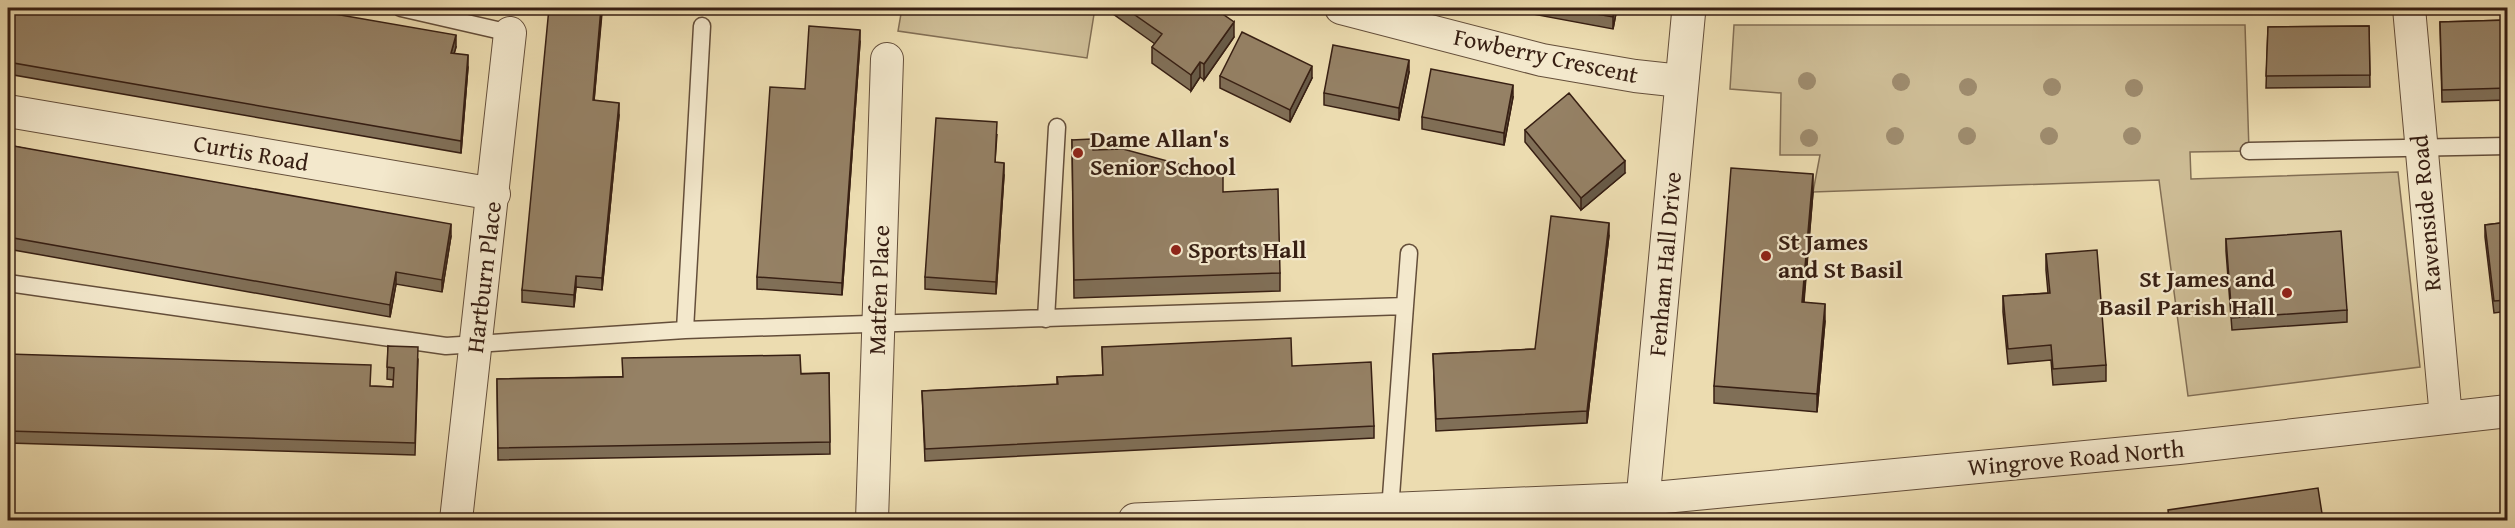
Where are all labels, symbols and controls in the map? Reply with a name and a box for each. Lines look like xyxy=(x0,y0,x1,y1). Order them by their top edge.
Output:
street label: Fowberry Crescent xyxy=(1451,19,1642,92)
place label: Dame Allan's Senior School xyxy=(1090,121,1236,184)
street label: Curtis Road xyxy=(191,125,312,180)
street label: Ravenside Road xyxy=(2401,133,2450,293)
marker: Dame Allan's Senior School xyxy=(1071,146,1085,160)
street label: Fenham Hall Drive xyxy=(1639,170,1690,358)
street label: Hartburn Place xyxy=(457,199,510,355)
street label: Matfen Place xyxy=(859,224,898,356)
place label: St James and St Basil xyxy=(1778,224,1903,287)
place label: Sports Hall xyxy=(1188,232,1307,267)
marker: Sports Hall xyxy=(1169,243,1183,257)
marker: St James and St Basil xyxy=(1759,249,1773,263)
place label: St James and Basil Parish Hall xyxy=(2099,261,2276,324)
marker: St James and Basil Parish Hall xyxy=(2280,286,2294,300)
street label: Wingrove Road North xyxy=(1966,431,2186,484)

